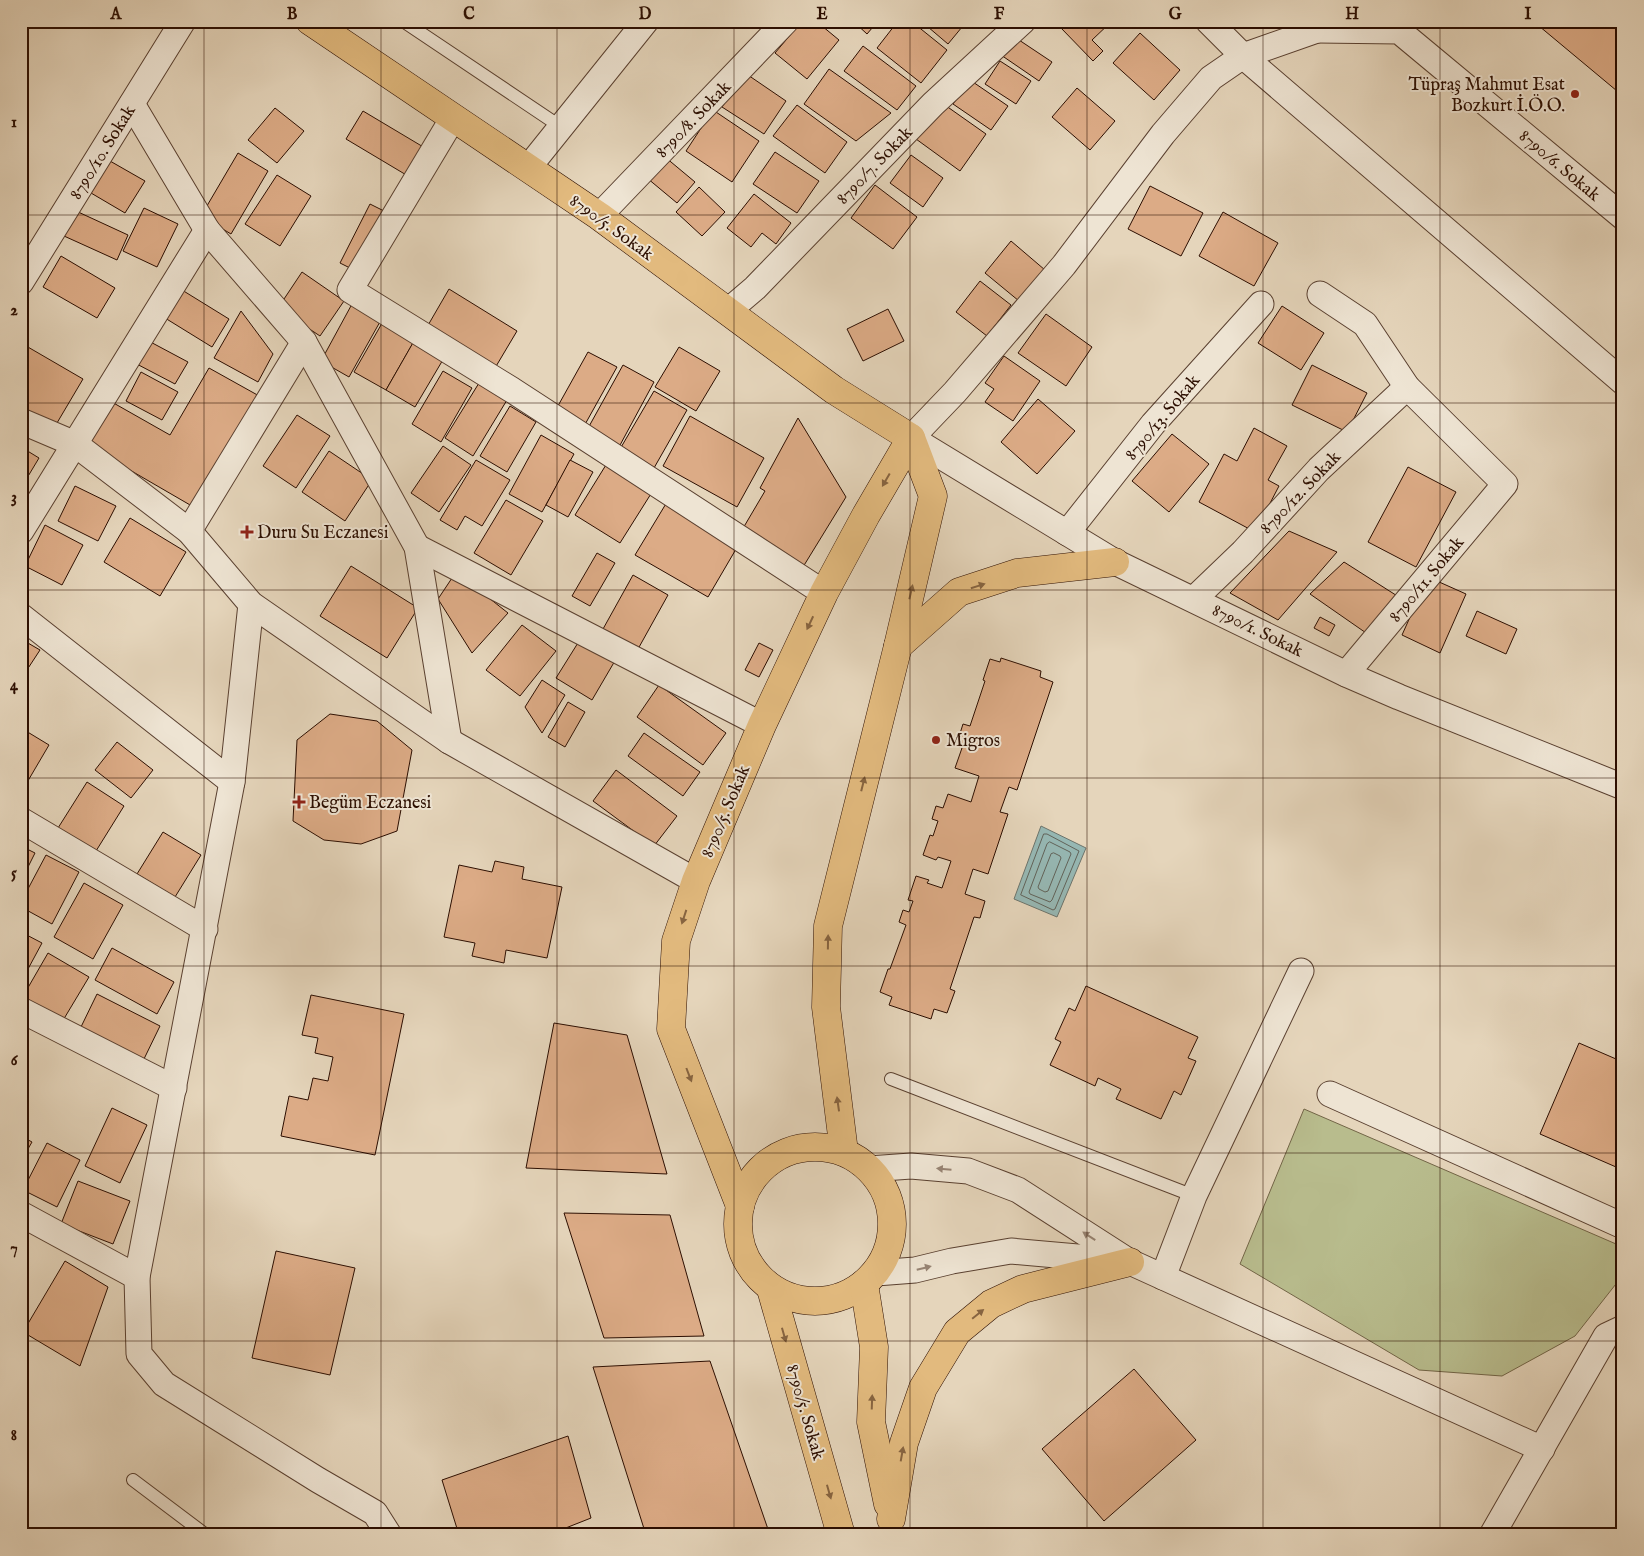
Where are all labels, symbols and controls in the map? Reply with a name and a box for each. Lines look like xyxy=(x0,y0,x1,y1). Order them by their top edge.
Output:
text: A xyxy=(110,5,123,25)
text: B xyxy=(287,5,298,25)
text: C xyxy=(463,5,475,25)
text: D xyxy=(639,5,652,25)
text: E xyxy=(816,5,828,25)
text: F xyxy=(994,5,1005,25)
text: G xyxy=(1169,5,1182,25)
text: H xyxy=(1345,5,1359,25)
text: I xyxy=(1525,5,1532,25)
place label: Tüpraş Mahmut Esat Bozkurt İ.Ö.O. xyxy=(1408,74,1565,118)
street label: 8790/8. Sokak xyxy=(651,76,737,164)
marker: Tüpraş Mahmut Esat Bozkurt İ.Ö.O. xyxy=(1569,88,1581,100)
street label: 8790/10. Sokak xyxy=(65,101,142,204)
text: 1 xyxy=(11,113,17,133)
street label: 8790/7. Sokak xyxy=(832,122,918,210)
street label: 8790/6. Sokak xyxy=(1514,125,1605,207)
street label: 8790/5. Sokak xyxy=(565,190,658,267)
text: 2 xyxy=(10,301,18,321)
street label: 8790/13. Sokak xyxy=(1120,370,1206,466)
street label: 8790/12. Sokak xyxy=(1256,446,1347,540)
one-way arrow xyxy=(882,473,891,486)
text: 3 xyxy=(11,488,17,508)
place label: Duru Su Eczanesi xyxy=(257,522,389,545)
marker: Duru Su Eczanesi xyxy=(241,526,253,538)
street label: 8790/11. Sokak xyxy=(1384,532,1470,628)
one-way arrow xyxy=(971,581,986,589)
one-way arrow xyxy=(907,585,915,600)
street label: 8790/1. Sokak xyxy=(1208,599,1307,663)
one-way arrow xyxy=(806,616,814,630)
text: 4 xyxy=(10,676,19,696)
place label: Migros xyxy=(946,730,1000,753)
marker: Migros xyxy=(930,734,942,746)
street label: 8790/5. Sokak xyxy=(697,761,756,861)
one-way arrow xyxy=(859,777,867,792)
place label: Begüm Eczanesi xyxy=(309,792,432,815)
marker: Begüm Eczanesi xyxy=(293,796,305,808)
text: 5 xyxy=(11,864,17,884)
one-way arrow xyxy=(680,910,688,925)
one-way arrow xyxy=(824,934,832,950)
text: 6 xyxy=(11,1051,19,1071)
one-way arrow xyxy=(685,1068,693,1082)
one-way arrow xyxy=(833,1096,841,1112)
one-way arrow xyxy=(935,1164,951,1172)
one-way arrow xyxy=(1082,1231,1096,1241)
text: 7 xyxy=(10,1239,18,1259)
one-way arrow xyxy=(917,1264,932,1272)
one-way arrow xyxy=(972,1309,985,1320)
one-way arrow xyxy=(781,1328,789,1343)
street label: 8790/5. Sokak xyxy=(780,1362,829,1463)
one-way arrow xyxy=(868,1394,876,1410)
text: 8 xyxy=(11,1426,17,1446)
one-way arrow xyxy=(899,1445,907,1461)
one-way arrow xyxy=(825,1484,833,1499)

